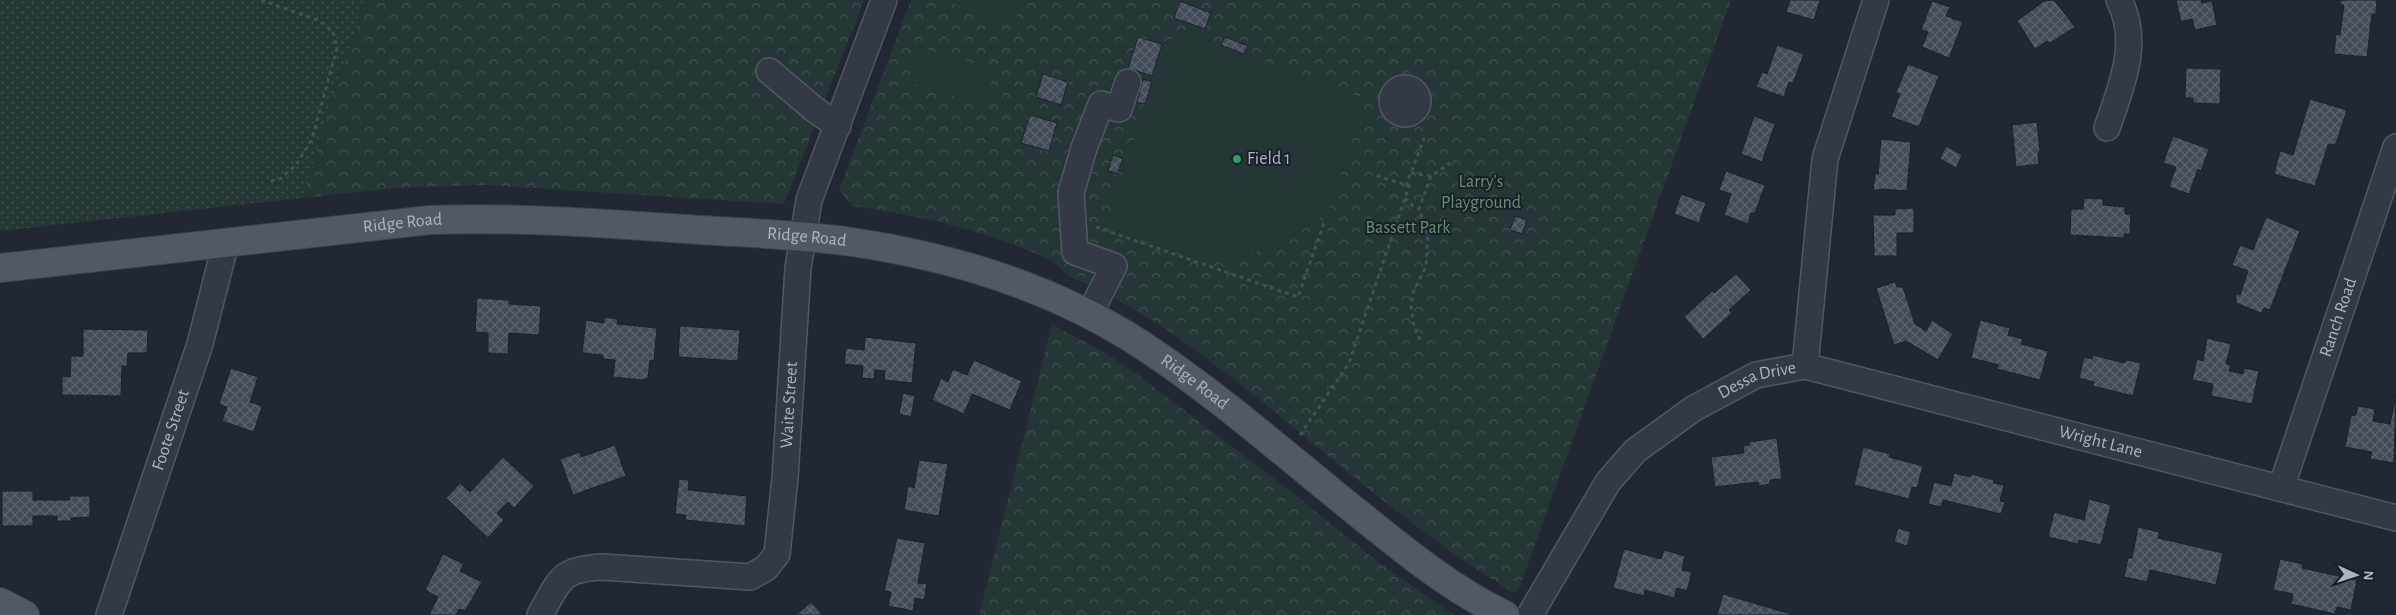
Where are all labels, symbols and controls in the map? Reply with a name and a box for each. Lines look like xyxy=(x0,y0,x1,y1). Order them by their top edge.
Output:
place label: Field 1 xyxy=(1247,150,1290,168)
marker: Field 1 xyxy=(1231,153,1243,165)
park label: Larry's Playground xyxy=(1441,173,1521,212)
street label: Ridge Road xyxy=(362,211,442,236)
park label: Bassett Park xyxy=(1365,219,1451,237)
street label: Ridge Road xyxy=(767,225,848,250)
street label: Ranch Road xyxy=(2317,276,2360,359)
street label: Ridge Road xyxy=(1157,351,1232,413)
street label: Dessa Drive xyxy=(1715,359,1798,403)
street label: Waite Street xyxy=(778,361,801,449)
street label: Foote Street xyxy=(149,387,193,473)
street label: Wright Lane xyxy=(2057,423,2144,461)
north arrow xyxy=(2331,550,2381,600)
text: N xyxy=(2361,570,2375,581)

